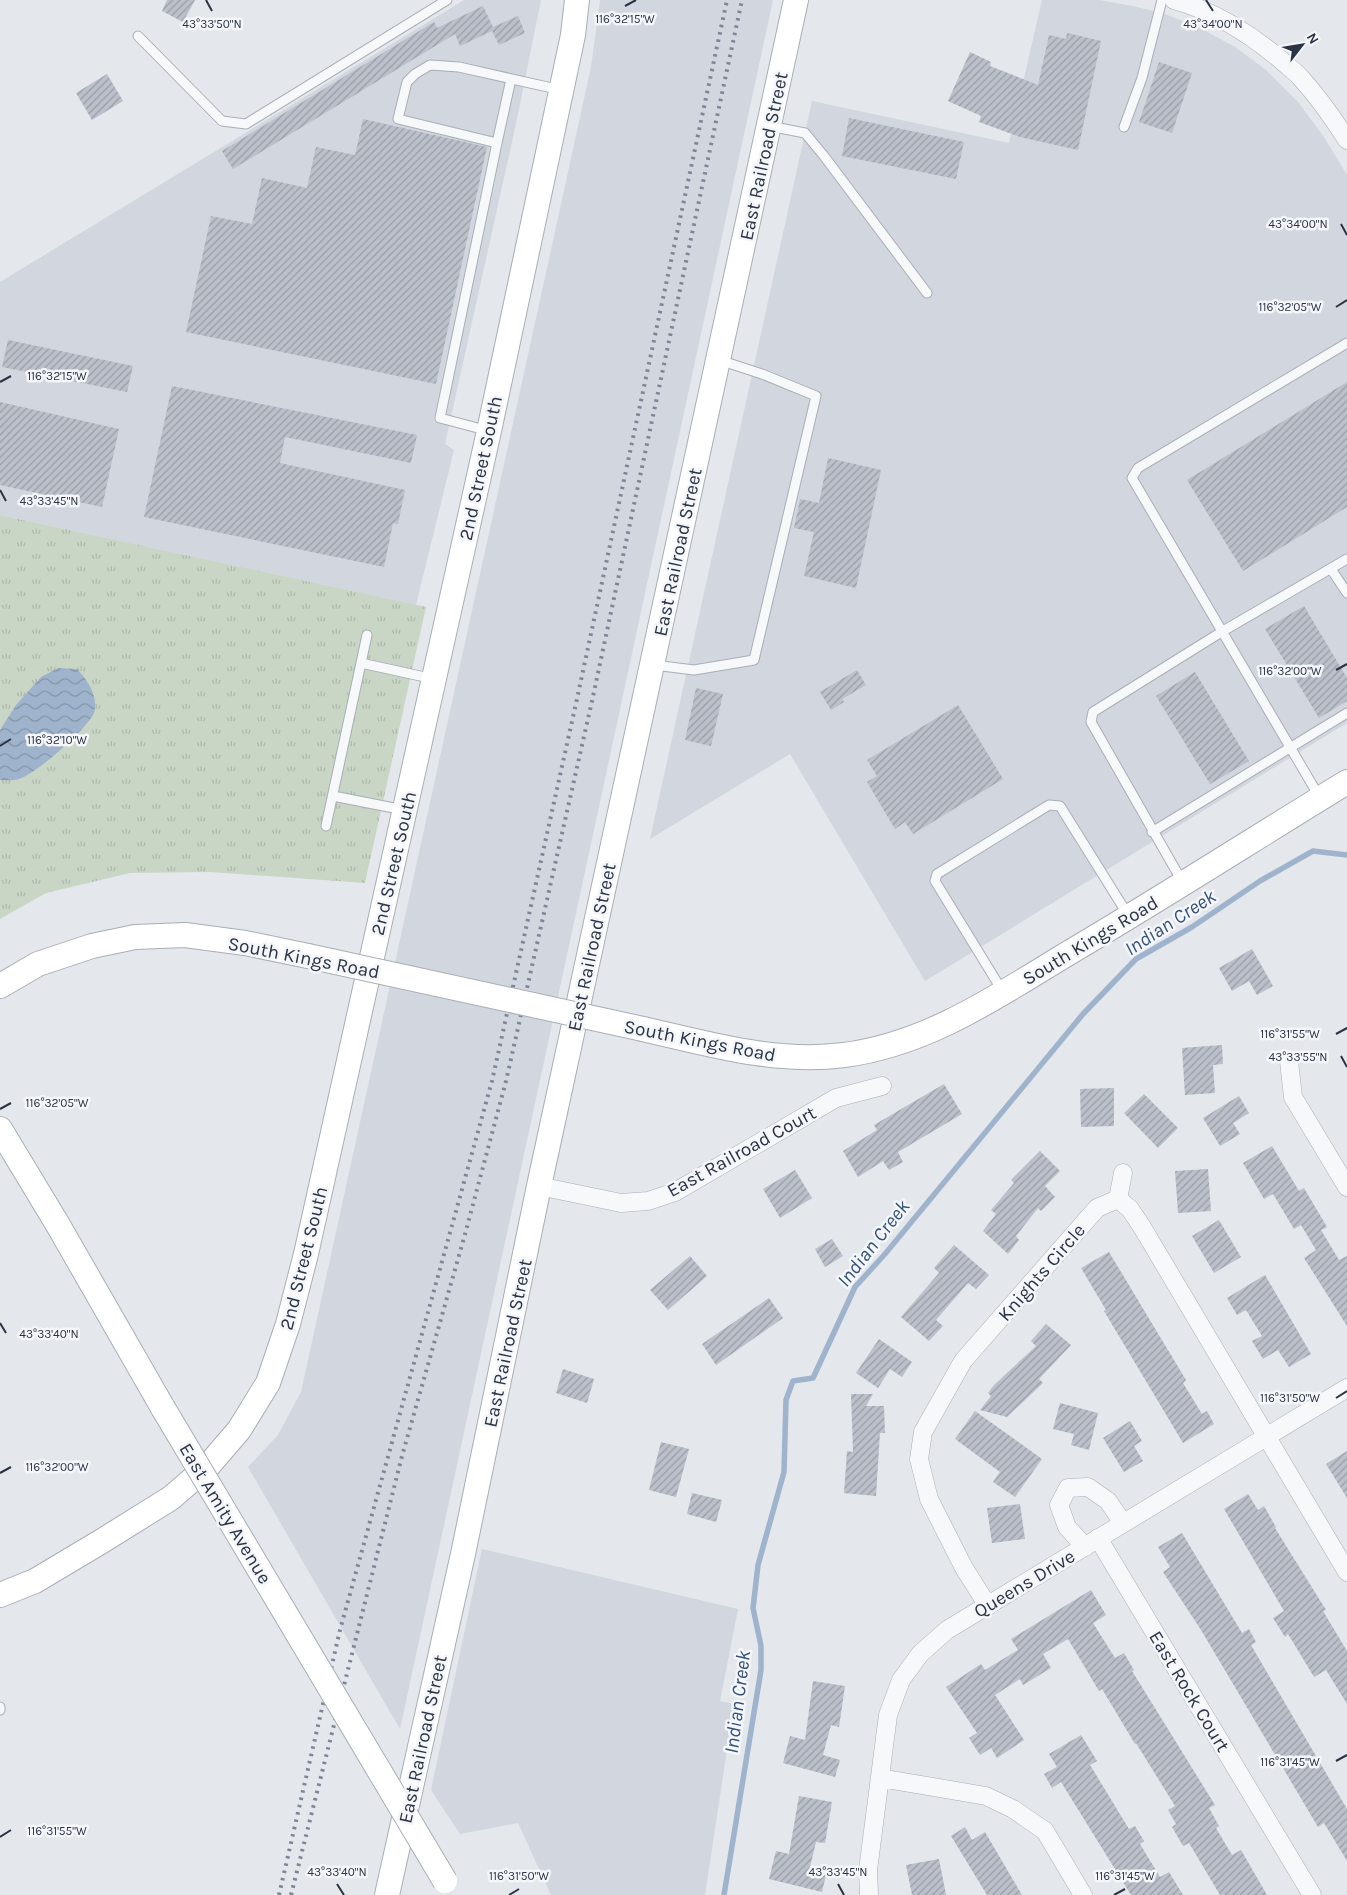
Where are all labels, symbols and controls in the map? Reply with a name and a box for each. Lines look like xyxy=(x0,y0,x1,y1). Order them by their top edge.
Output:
text: 116°32'15"W xyxy=(595,12,655,26)
text: 43°33'50"N xyxy=(182,17,242,31)
text: 43°34'00"N xyxy=(1183,17,1243,31)
north arrow xyxy=(1277,20,1327,70)
text: N xyxy=(1303,30,1323,47)
street label: East Railroad Street xyxy=(735,70,793,242)
text: 43°34'00"N xyxy=(1268,217,1328,231)
text: 116°32'05"W xyxy=(1259,300,1322,314)
text: 116°32'15"W xyxy=(27,369,87,383)
street label: 2nd Street South xyxy=(455,394,507,542)
street label: East Railroad Street xyxy=(649,466,707,638)
text: 43°33'45"N xyxy=(19,494,79,508)
text: 116°32'00"W xyxy=(1258,664,1322,678)
text: 116°32'10"W xyxy=(27,733,87,747)
street label: 2nd Street South xyxy=(367,789,421,937)
street label: East Railroad Street xyxy=(563,861,621,1033)
water label: Indian Creek xyxy=(1120,884,1221,960)
street label: South Kings Road xyxy=(1019,892,1162,990)
street label: South Kings Road xyxy=(226,932,382,983)
street label: South Kings Road xyxy=(622,1015,778,1066)
text: 116°31'55"W xyxy=(1260,1027,1320,1041)
text: 43°33'55"N xyxy=(1268,1050,1328,1064)
text: 116°32'05"W xyxy=(26,1096,89,1110)
street label: East Railroad Court xyxy=(663,1102,820,1202)
street label: 2nd Street South xyxy=(276,1184,332,1332)
water label: Indian Creek xyxy=(832,1195,915,1291)
street label: Knights Circle xyxy=(994,1220,1090,1326)
street label: East Railroad Street xyxy=(479,1257,537,1429)
text: 43°33'40"N xyxy=(19,1327,79,1341)
text: 116°31'50"W xyxy=(1260,1391,1320,1405)
street label: East Amity Avenue xyxy=(174,1439,276,1588)
text: 116°32'00"W xyxy=(25,1460,89,1474)
street label: Queens Drive xyxy=(970,1545,1079,1623)
street label: East Rock Court xyxy=(1144,1627,1234,1756)
water label: Indian Creek xyxy=(720,1648,755,1755)
street label: East Railroad Street xyxy=(394,1653,452,1825)
text: 116°31'45"W xyxy=(1260,1755,1320,1769)
text: 116°31'55"W xyxy=(27,1824,87,1838)
text: 43°33'40"N xyxy=(307,1865,367,1879)
text: 43°33'45"N xyxy=(808,1865,868,1879)
text: 116°31'50"W xyxy=(489,1869,549,1883)
text: 116°31'45"W xyxy=(1095,1869,1155,1883)

